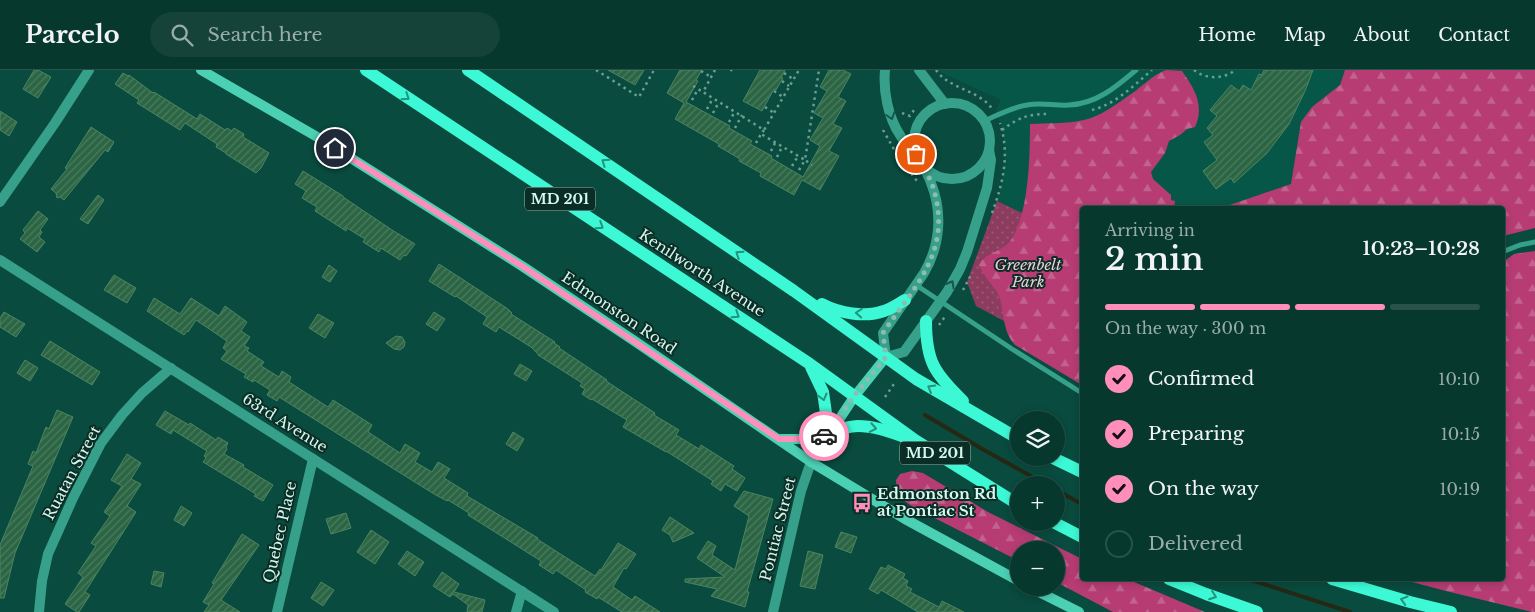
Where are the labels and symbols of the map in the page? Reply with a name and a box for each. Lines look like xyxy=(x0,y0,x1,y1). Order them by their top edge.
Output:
one-way arrow xyxy=(401,91,410,100)
one-way arrow xyxy=(886,111,896,119)
pin xyxy=(314,127,356,169)
pin xyxy=(895,133,937,175)
one-way arrow xyxy=(601,159,611,168)
road number: MD 201 xyxy=(525,188,595,210)
one-way arrow xyxy=(594,220,604,229)
street label: Kenilworth Avenue xyxy=(636,225,769,320)
one-way arrow xyxy=(735,251,745,260)
park label: Greenbelt Park xyxy=(995,255,1062,291)
street label: Edmonston Road xyxy=(558,267,680,358)
one-way arrow xyxy=(945,281,955,290)
one-way arrow xyxy=(855,308,863,319)
one-way arrow xyxy=(730,309,739,318)
one-way arrow xyxy=(928,384,937,394)
street label: 63rd Avenue xyxy=(239,389,331,456)
one-way arrow xyxy=(818,392,828,400)
courier xyxy=(799,411,849,461)
street label: Ruatan Street xyxy=(39,422,104,523)
one-way arrow xyxy=(868,423,877,433)
road number: MD 201 xyxy=(900,442,970,464)
street label: Pontiac Street xyxy=(755,475,800,583)
street label: Quebec Place xyxy=(259,479,300,585)
place label: Edmonston Rd at Pontiac St xyxy=(877,484,997,520)
bus stop icon: Edmonston Rd at Pontiac St xyxy=(851,492,873,514)
one-way arrow xyxy=(1208,590,1216,600)
one-way arrow xyxy=(1400,596,1408,606)

